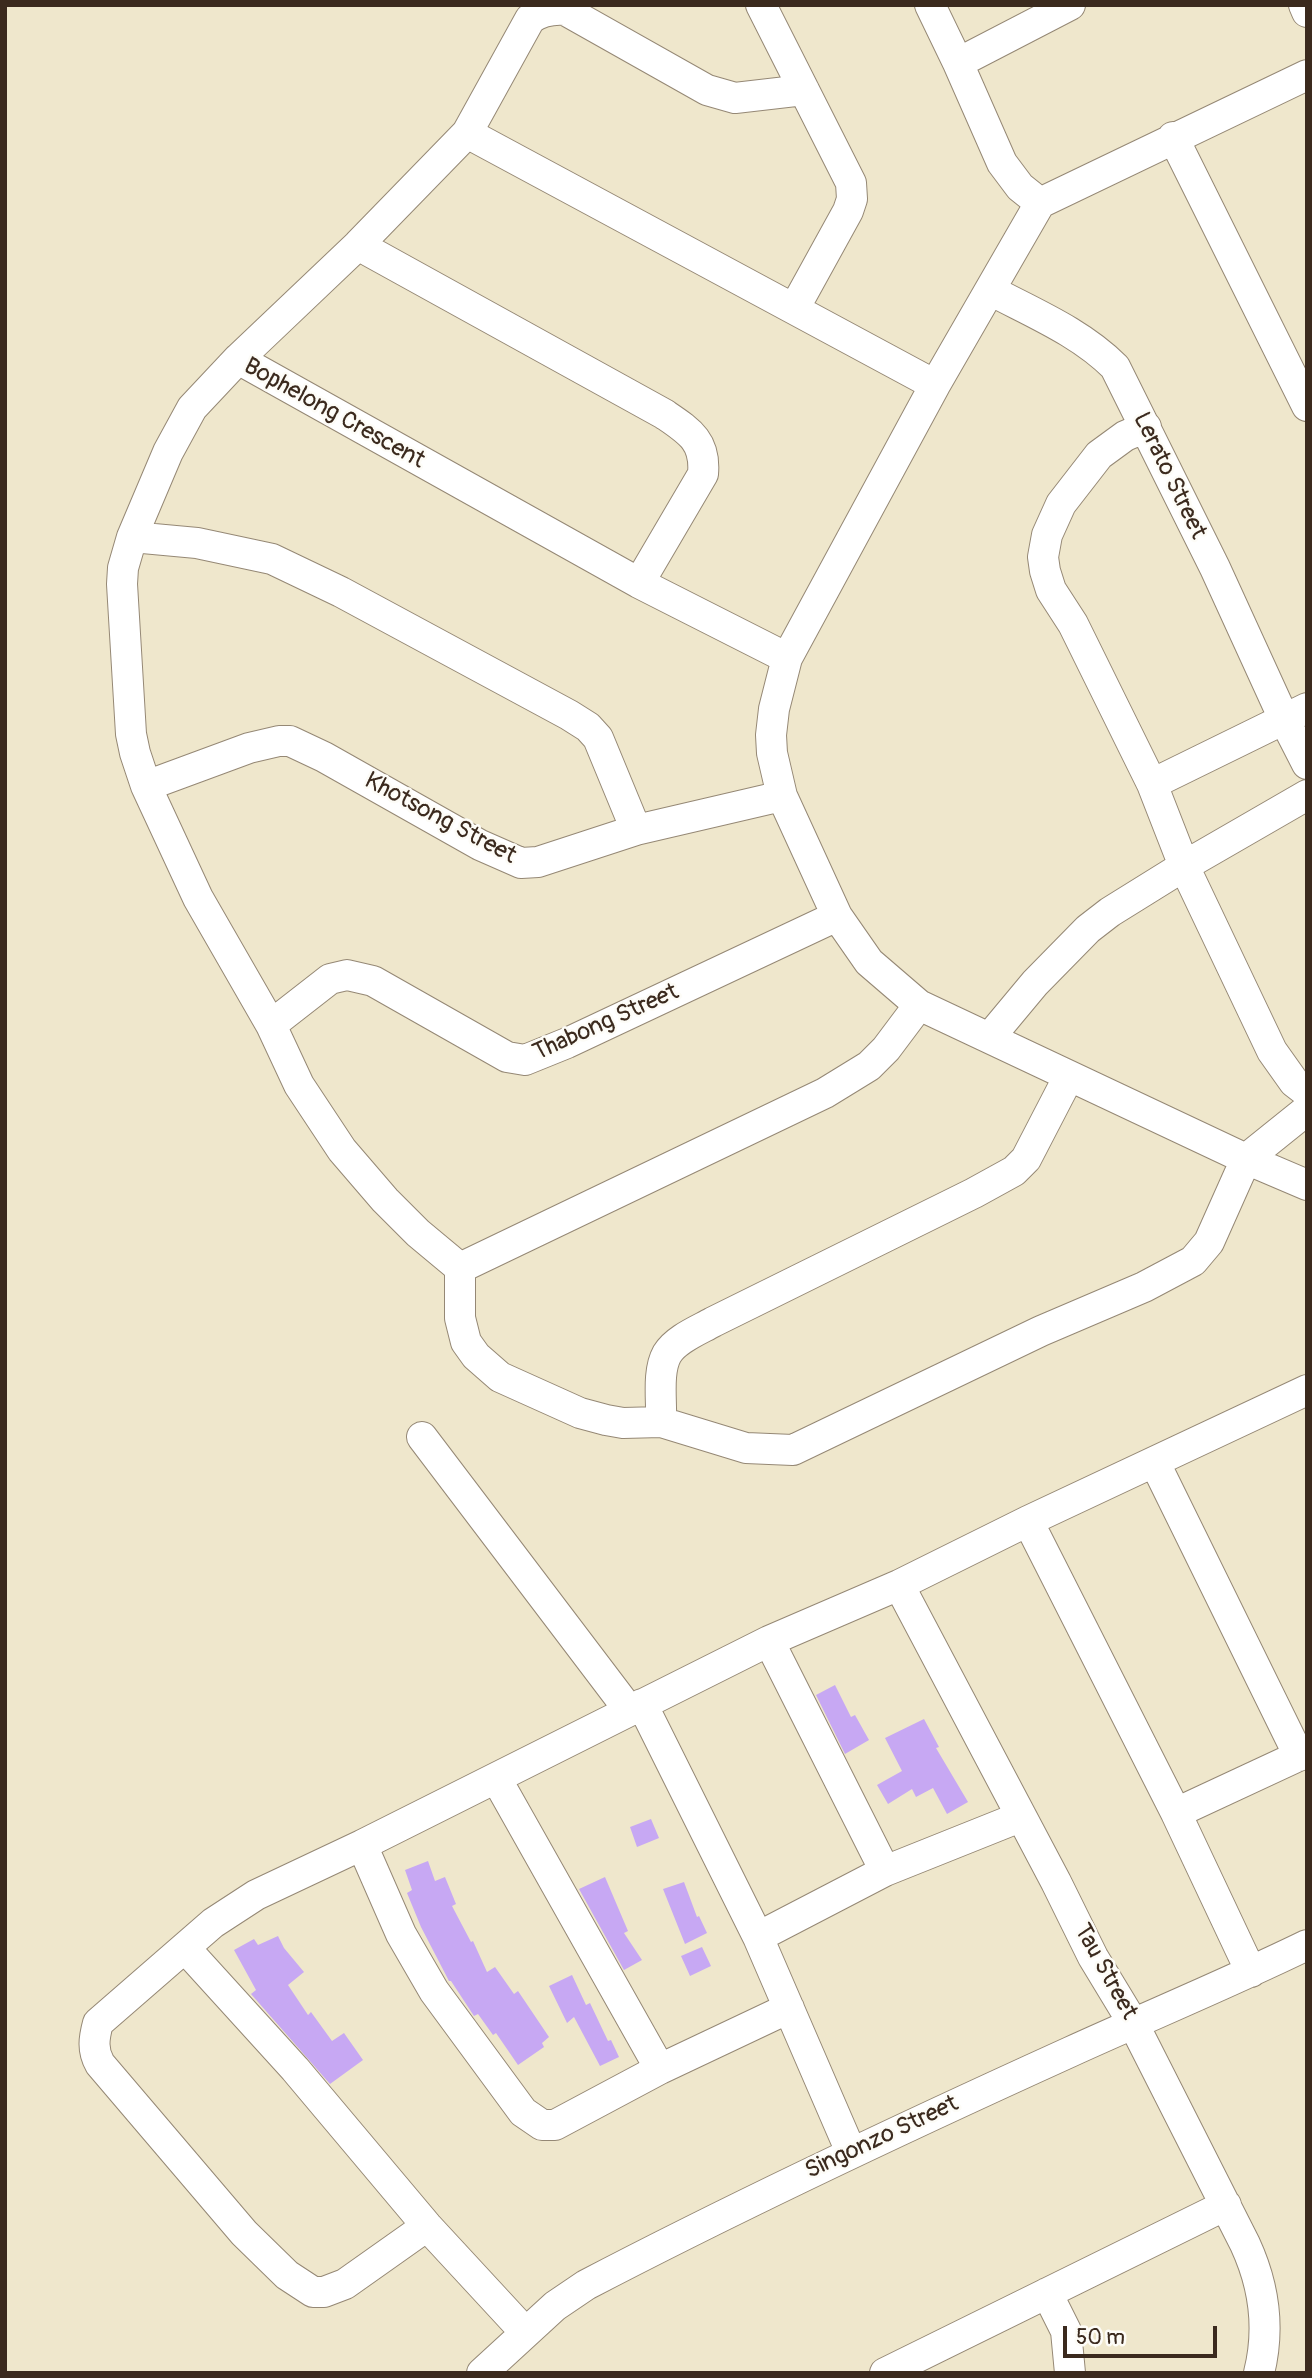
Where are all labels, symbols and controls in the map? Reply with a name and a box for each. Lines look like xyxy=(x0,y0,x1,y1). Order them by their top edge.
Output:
street label: Bophelong Crescent xyxy=(239,352,429,476)
street label: Lerato Street xyxy=(1126,408,1212,544)
street label: Khotsong Street xyxy=(359,767,521,871)
street label: Thabong Street xyxy=(529,978,683,1068)
street label: Tau Street xyxy=(1067,1919,1143,2025)
street label: Singonzo Street xyxy=(801,2090,963,2186)
scale bar xyxy=(1067,2312,1221,2356)
text: 50 m xyxy=(1076,2324,1125,2351)

